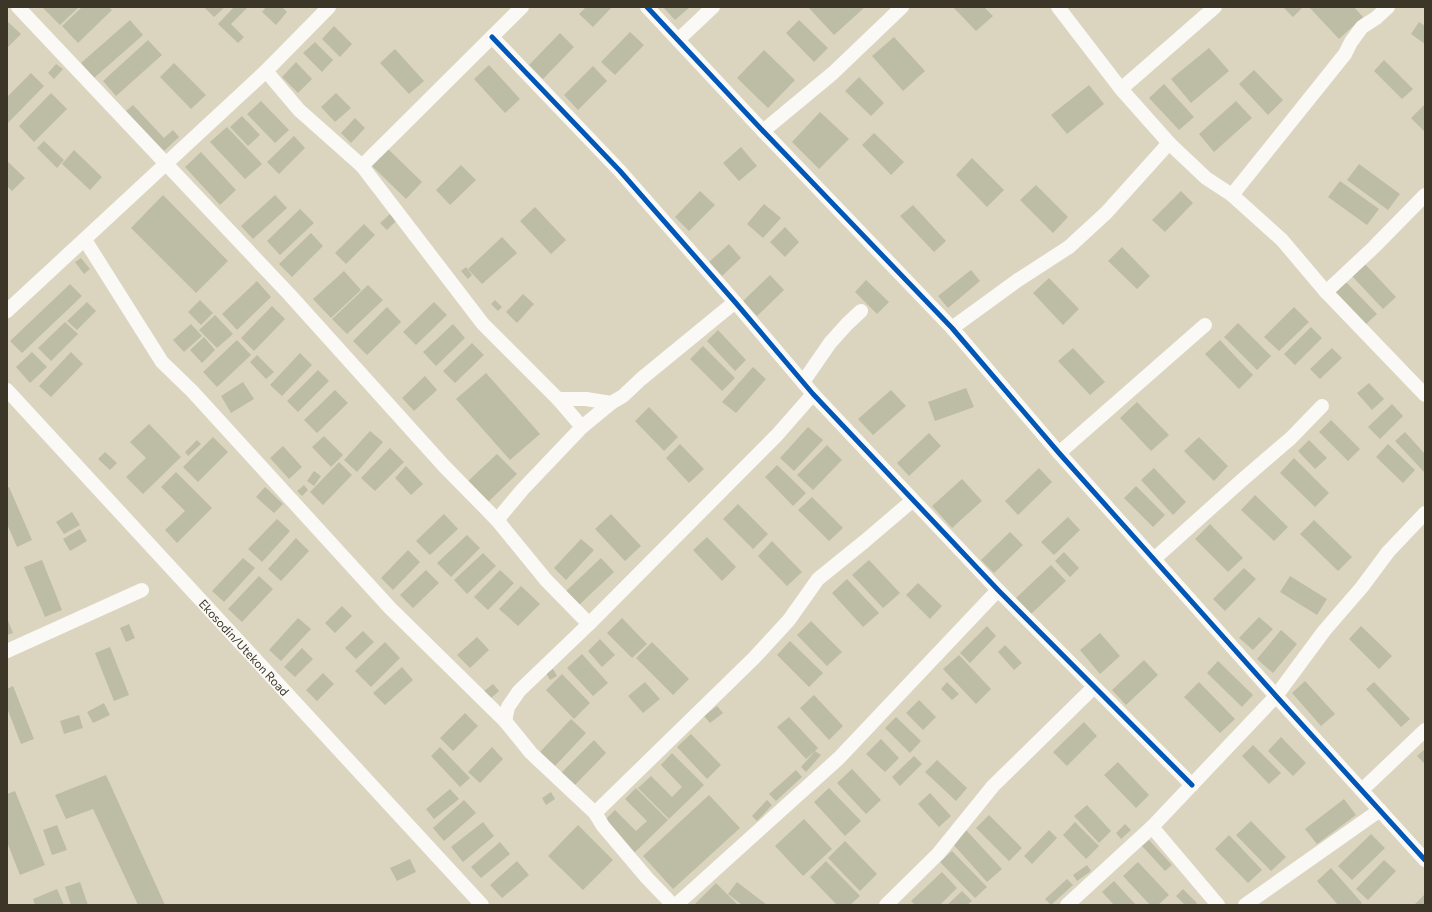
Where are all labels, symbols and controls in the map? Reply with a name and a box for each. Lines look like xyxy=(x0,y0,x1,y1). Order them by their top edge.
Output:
street label: Ekosodin/Utekon Road xyxy=(196,596,292,698)

